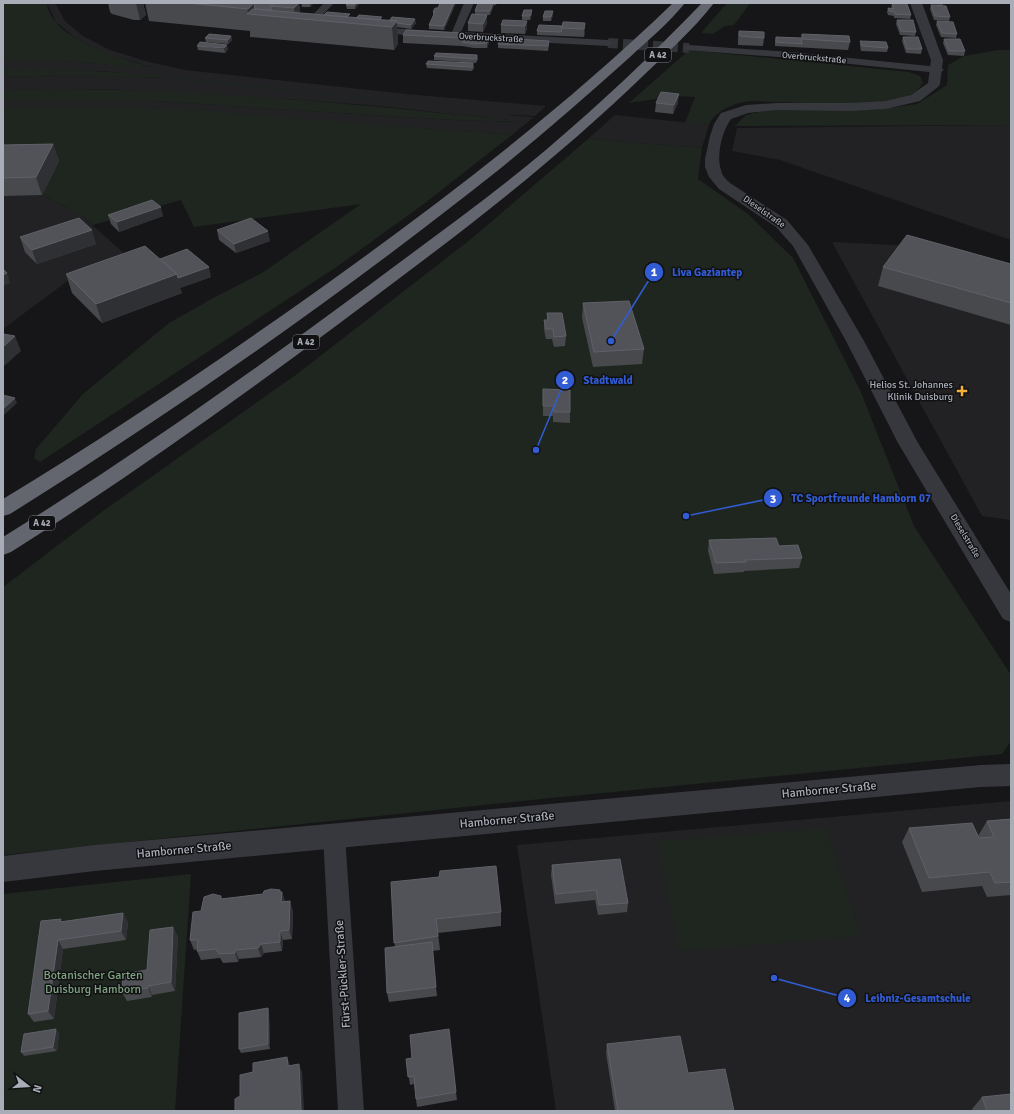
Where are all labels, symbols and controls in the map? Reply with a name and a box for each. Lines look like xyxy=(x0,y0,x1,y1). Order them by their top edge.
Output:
street label: Overbruckstraße xyxy=(459,31,524,45)
road number: A 42 xyxy=(645,48,671,62)
street label: Overbruckstraße xyxy=(781,50,847,66)
street label: Dieselstraße xyxy=(741,193,788,231)
callout: Liva Gaziantep xyxy=(644,261,750,284)
text: 1 xyxy=(651,265,658,280)
text: Liva Gaziantep xyxy=(672,266,742,279)
road number: A 42 xyxy=(293,335,319,349)
callout: Stadtwald xyxy=(555,368,640,391)
text: 2 xyxy=(562,373,568,388)
text: Stadtwald xyxy=(583,374,633,387)
place label: Helios St. Johannes Klinik Duisburg xyxy=(870,379,954,403)
marker: Helios St. Johannes Klinik Duisburg xyxy=(956,385,968,397)
callout: TC Sportfreunde Hamborn 07 xyxy=(763,487,939,510)
text: 3 xyxy=(770,492,776,507)
text: TC Sportfreunde Hamborn 07 xyxy=(791,492,931,505)
street label: Dieselstraße xyxy=(948,512,983,560)
road number: A 42 xyxy=(29,516,55,530)
street label: Hamborner Straße xyxy=(781,778,877,802)
street label: Hamborner Straße xyxy=(459,808,555,832)
street label: Hamborner Straße xyxy=(136,838,232,862)
street label: Fürst-Pückler-Straße xyxy=(332,920,354,1028)
park label: Botanischer Garten Duisburg Hamborn xyxy=(43,968,143,997)
callout: Leibniz-Gesamtschule xyxy=(837,986,979,1009)
text: 4 xyxy=(844,991,851,1006)
text: Leibniz-Gesamtschule xyxy=(865,992,971,1005)
north arrow xyxy=(8,1066,48,1106)
text: N xyxy=(30,1083,44,1094)

